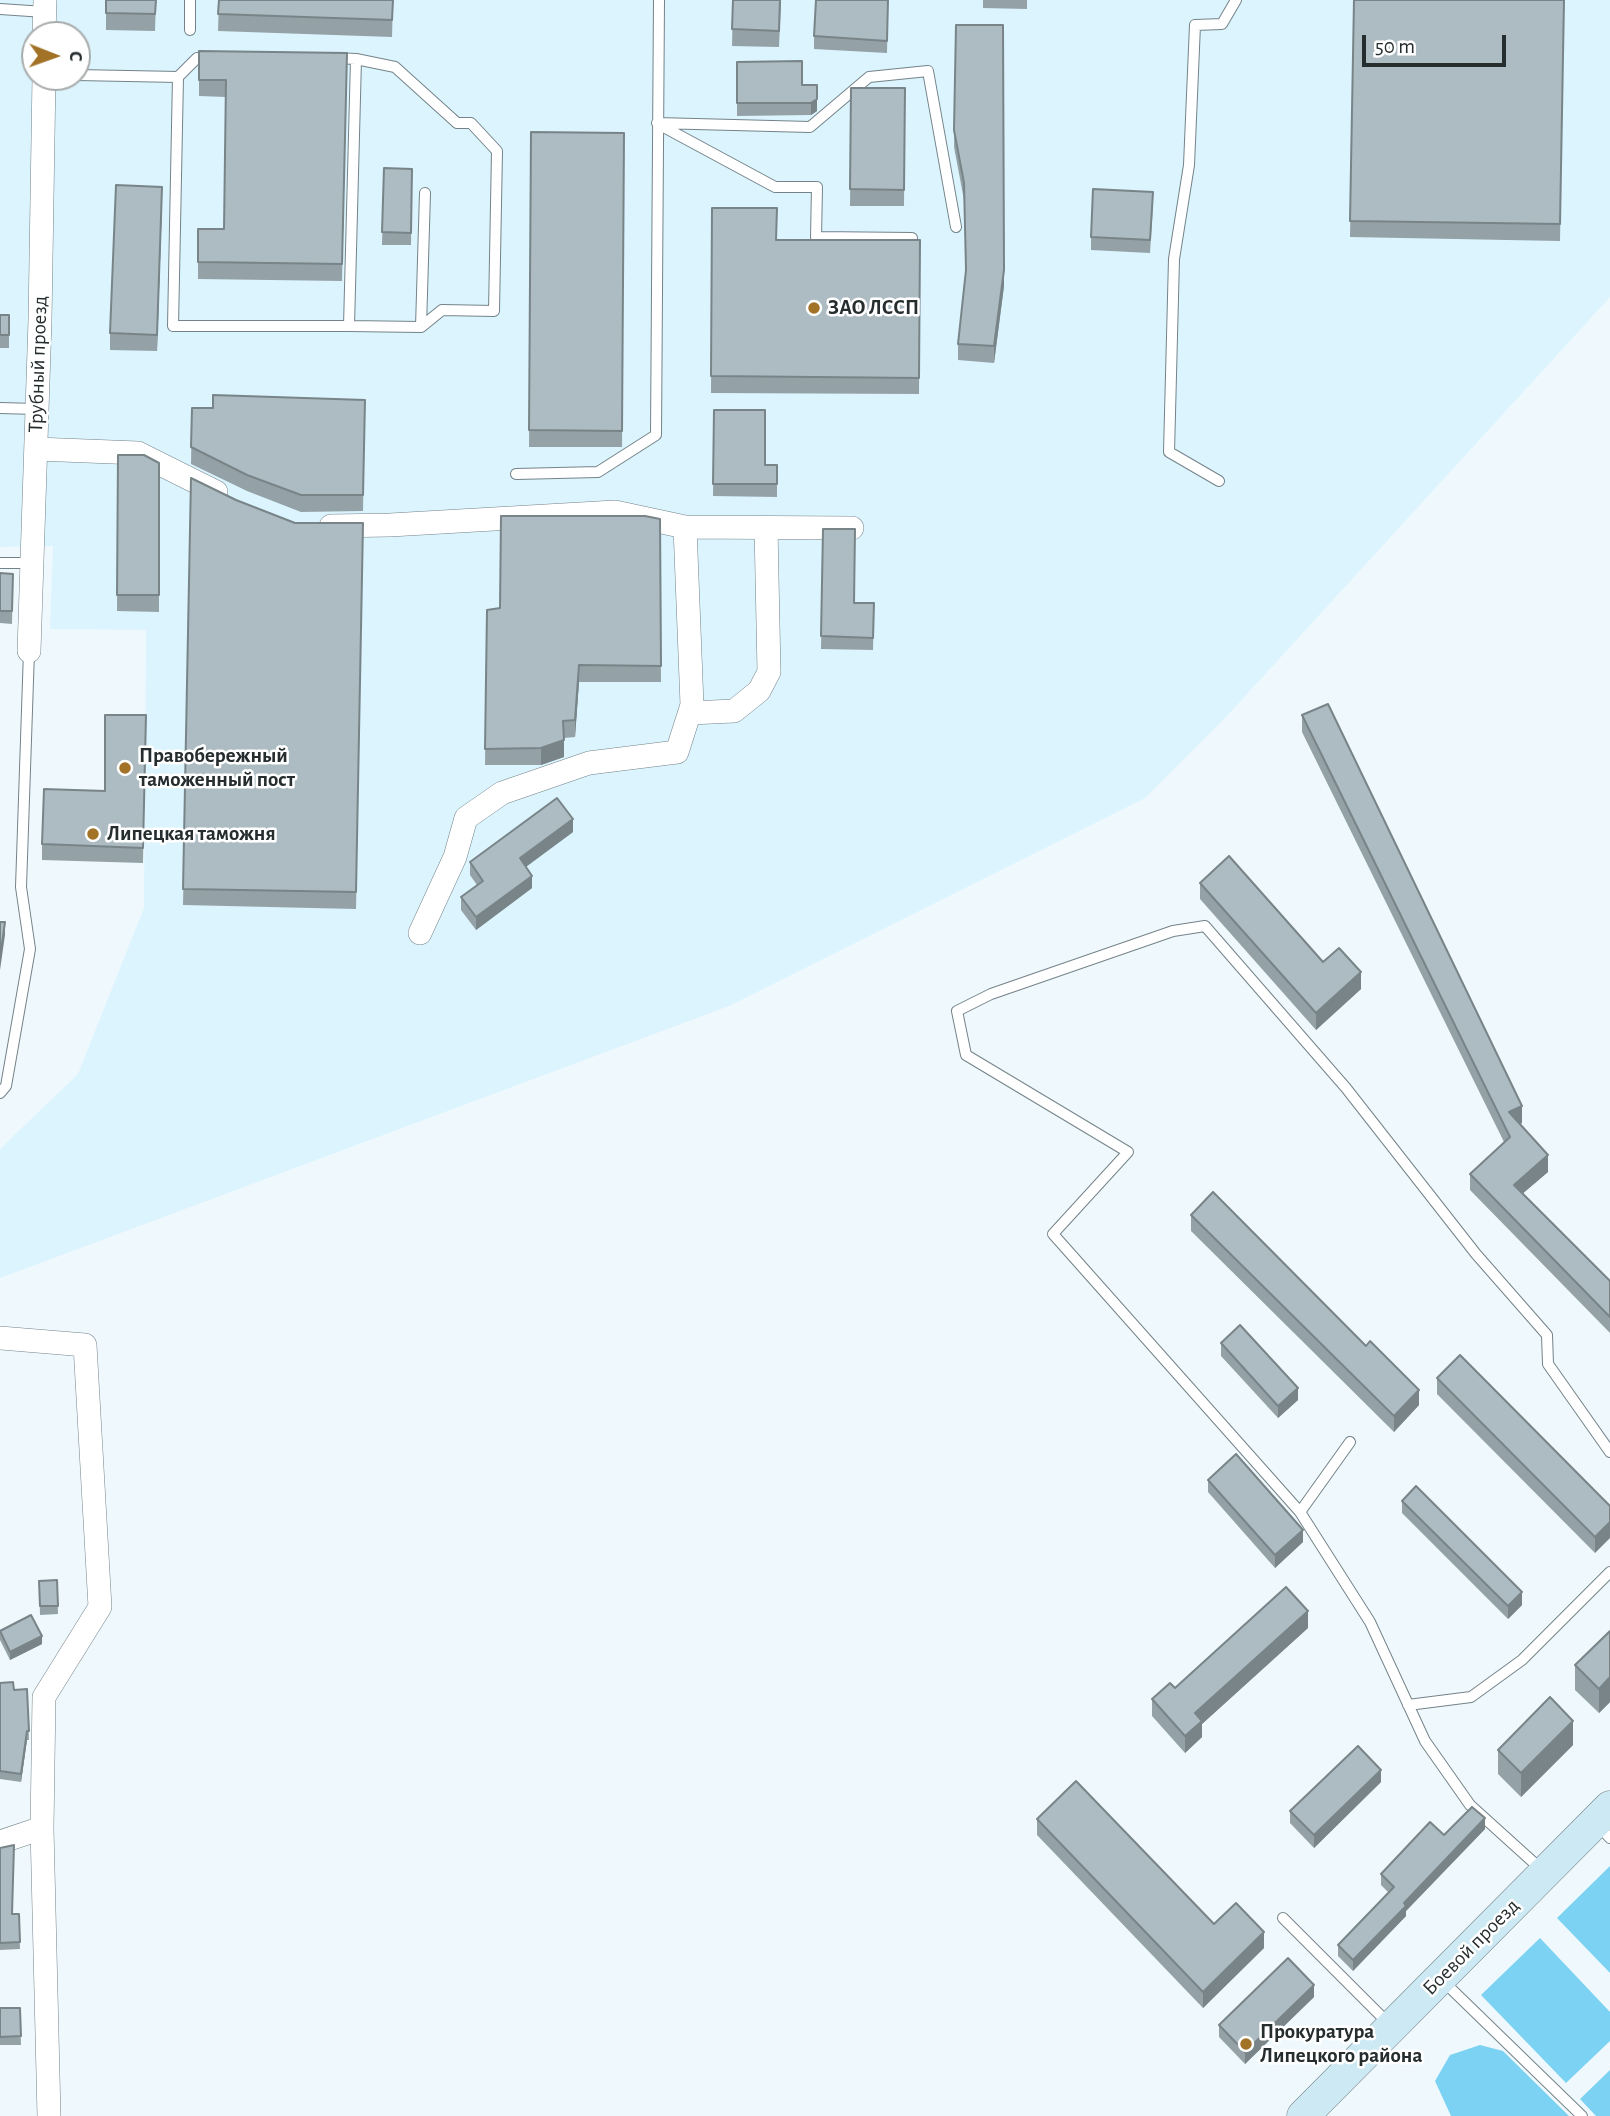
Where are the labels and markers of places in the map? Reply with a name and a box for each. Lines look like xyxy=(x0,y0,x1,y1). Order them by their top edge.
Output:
place label: ЗАО ЛССП xyxy=(828,295,919,321)
marker: ЗАО ЛССП xyxy=(806,300,822,316)
place label: Правобережный таможенный пост xyxy=(139,743,295,793)
marker: Правобережный таможенный пост xyxy=(117,760,133,776)
place label: Липецкая таможня xyxy=(107,821,276,847)
marker: Липецкая таможня xyxy=(85,826,101,842)
place label: Прокуратура Липецкого района xyxy=(1260,2019,1422,2069)
marker: Прокуратура Липецкого района xyxy=(1238,2036,1254,2052)

